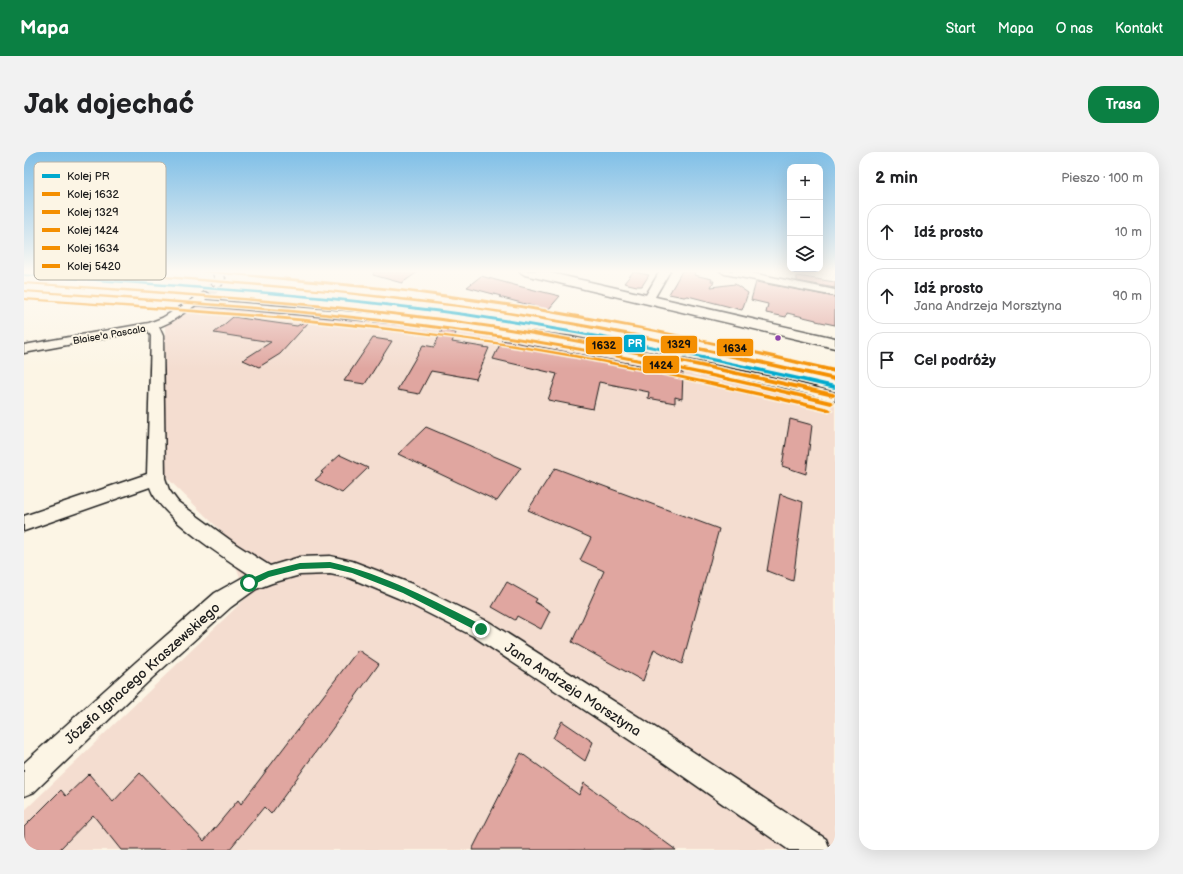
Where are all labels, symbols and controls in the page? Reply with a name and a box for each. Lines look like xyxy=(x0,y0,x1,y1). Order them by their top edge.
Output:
text: Mapa xyxy=(20,17,69,40)
text: Start xyxy=(946,20,976,37)
text: Mapa xyxy=(998,20,1034,37)
text: O nas xyxy=(1056,20,1093,37)
text: Kontakt xyxy=(1115,20,1163,37)
button: Trasa xyxy=(1088,86,1159,123)
text: Jak dojechać xyxy=(24,88,194,121)
legend xyxy=(34,162,166,280)
map controls xyxy=(787,164,823,272)
button: + xyxy=(787,164,823,200)
text: 2 min xyxy=(875,168,918,188)
text: Kolej PR xyxy=(67,170,110,183)
text: Pieszo · 100 m xyxy=(1061,170,1143,186)
text: Kolej 1632 xyxy=(67,188,119,201)
button: − xyxy=(787,200,823,236)
text: Kolej 1329 xyxy=(67,206,119,219)
icon: ahead xyxy=(876,221,898,243)
text: Idź prosto xyxy=(914,223,983,242)
text: Kolej 1424 xyxy=(67,224,119,237)
text: 10 m xyxy=(1115,224,1142,240)
button: layers xyxy=(787,236,823,272)
text: Kolej 1634 xyxy=(67,242,119,255)
text: Kolej 5420 xyxy=(67,260,121,273)
text: Idź prosto xyxy=(914,279,983,298)
icon: ahead xyxy=(876,285,898,307)
text: 90 m xyxy=(1113,288,1142,304)
text: Jana Andrzeja Morsztyna xyxy=(914,298,1062,314)
street label: Blaise'a Pascala xyxy=(72,323,147,347)
unlabelled marker xyxy=(773,333,783,343)
line badge: PR xyxy=(623,334,646,353)
line badge: 1329 xyxy=(660,335,698,354)
line badge: 1632 xyxy=(585,336,623,355)
text: PR xyxy=(628,337,643,350)
text: 1329 xyxy=(667,338,691,351)
line badge: 1634 xyxy=(716,338,754,357)
text: 1632 xyxy=(592,339,617,352)
text: 1634 xyxy=(723,342,748,355)
icon: arrive xyxy=(876,349,898,371)
text: Cel podróży xyxy=(914,351,996,370)
line badge: 1424 xyxy=(642,355,680,374)
text: 1424 xyxy=(649,359,673,372)
route start xyxy=(240,574,258,592)
street label: Józefa Ignacego Kraszewskiego xyxy=(61,599,224,748)
route end xyxy=(472,620,490,638)
street label: Jana Andrzeja Morsztyna xyxy=(501,639,644,740)

